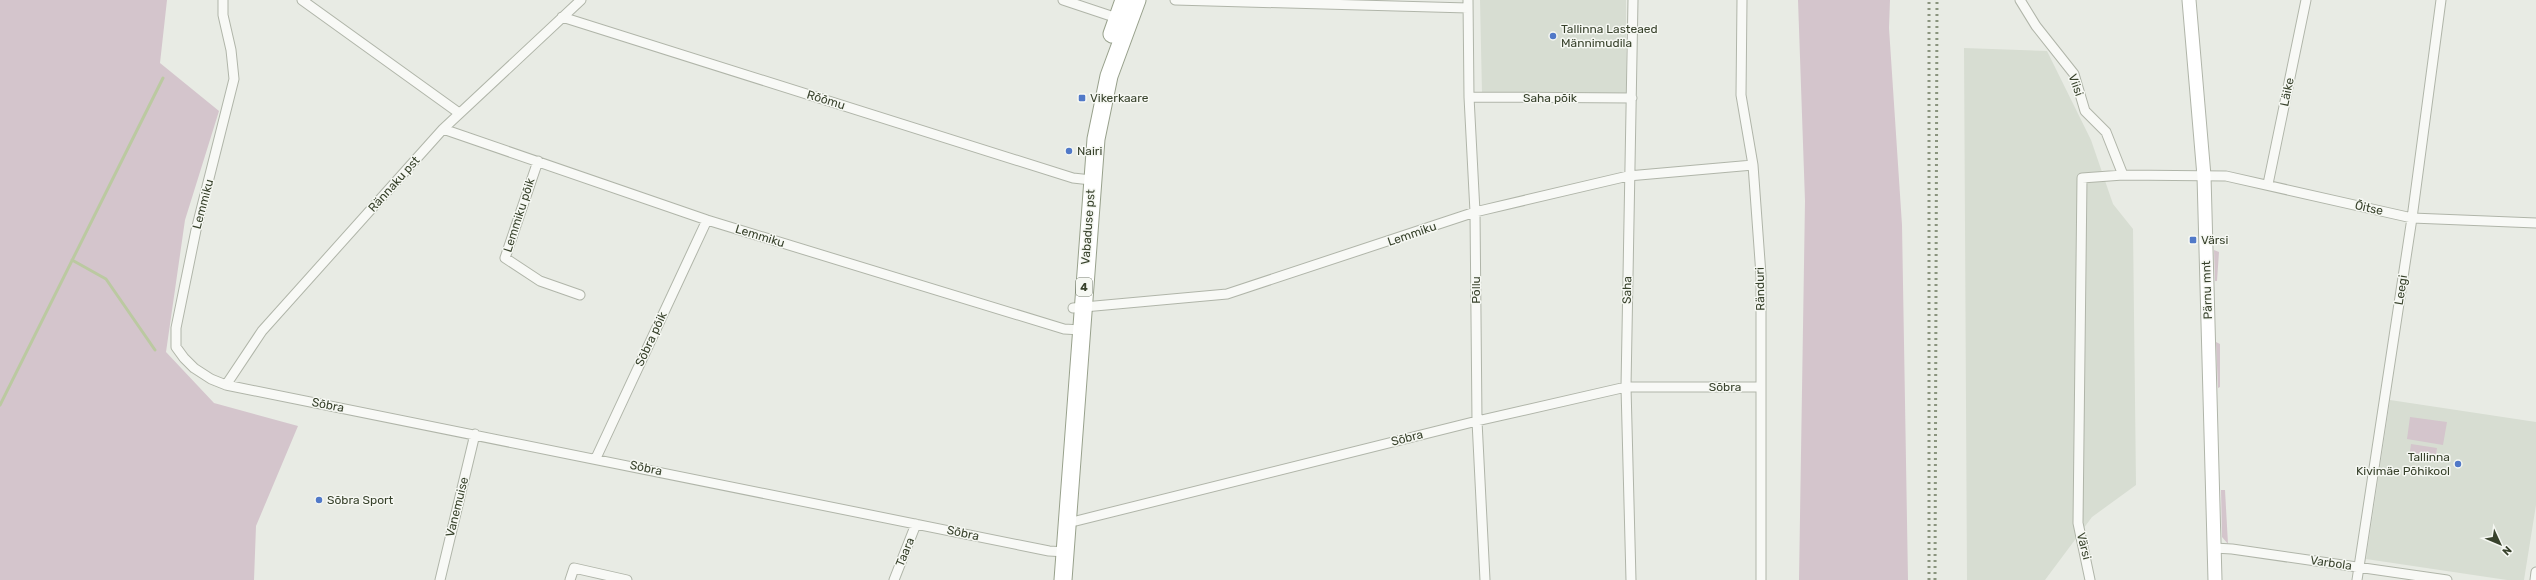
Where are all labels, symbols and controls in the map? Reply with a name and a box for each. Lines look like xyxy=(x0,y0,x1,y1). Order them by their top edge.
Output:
place label: Tallinna Lasteaed Männimudila xyxy=(1561,22,1658,50)
marker: Tallinna Lasteaed Männimudila xyxy=(1548,31,1558,41)
street label: Viisi xyxy=(2066,72,2086,98)
street label: Läike xyxy=(2277,76,2297,108)
street label: Rõõmu xyxy=(805,88,847,112)
place label: Vikerkaare xyxy=(1090,91,1149,105)
street label: Saha põik xyxy=(1523,91,1578,105)
marker: Vikerkaare xyxy=(1077,93,1087,103)
place label: Nairi xyxy=(1077,144,1102,158)
marker: Nairi xyxy=(1064,146,1074,156)
street label: Rännaku pst xyxy=(365,153,423,215)
street label: Lemmiku põik xyxy=(500,175,538,254)
street label: Lemmiku xyxy=(190,178,216,230)
street label: Vabaduse pst xyxy=(1078,188,1098,265)
street label: Õitse xyxy=(2354,198,2385,218)
street label: Lemmiku xyxy=(1386,219,1438,249)
street label: Lemmiku xyxy=(734,222,786,250)
place label: Värsi xyxy=(2201,233,2228,247)
marker: Värsi xyxy=(2188,235,2198,245)
street label: Pärnu mnt xyxy=(2199,260,2215,320)
street label: Ränduri xyxy=(1753,267,1767,311)
street label: Leegi xyxy=(2392,274,2410,306)
street label: Põllu xyxy=(1469,276,1483,304)
street label: Saha xyxy=(1620,276,1634,304)
road number: 4 xyxy=(1076,278,1092,296)
street label: Sõbra põik xyxy=(632,309,670,369)
street label: Sõbra xyxy=(1709,380,1741,394)
street label: Sõbra xyxy=(311,395,345,415)
street label: Sõbra xyxy=(1390,427,1424,449)
place label: Tallinna Kivimäe Põhikool xyxy=(2356,450,2450,478)
street label: Sõbra xyxy=(629,458,663,478)
marker: Tallinna Kivimäe Põhikool xyxy=(2453,459,2463,469)
street label: Vanemuise xyxy=(443,475,471,538)
place label: Sõbra Sport xyxy=(327,493,394,507)
marker: Sõbra Sport xyxy=(314,495,324,505)
street label: Sõbra xyxy=(946,523,980,543)
north arrow xyxy=(2480,524,2520,564)
street label: Värsi xyxy=(2074,531,2094,561)
street label: Taara xyxy=(893,535,917,569)
text: N xyxy=(2499,543,2514,558)
street label: Varbola xyxy=(2309,553,2353,573)

